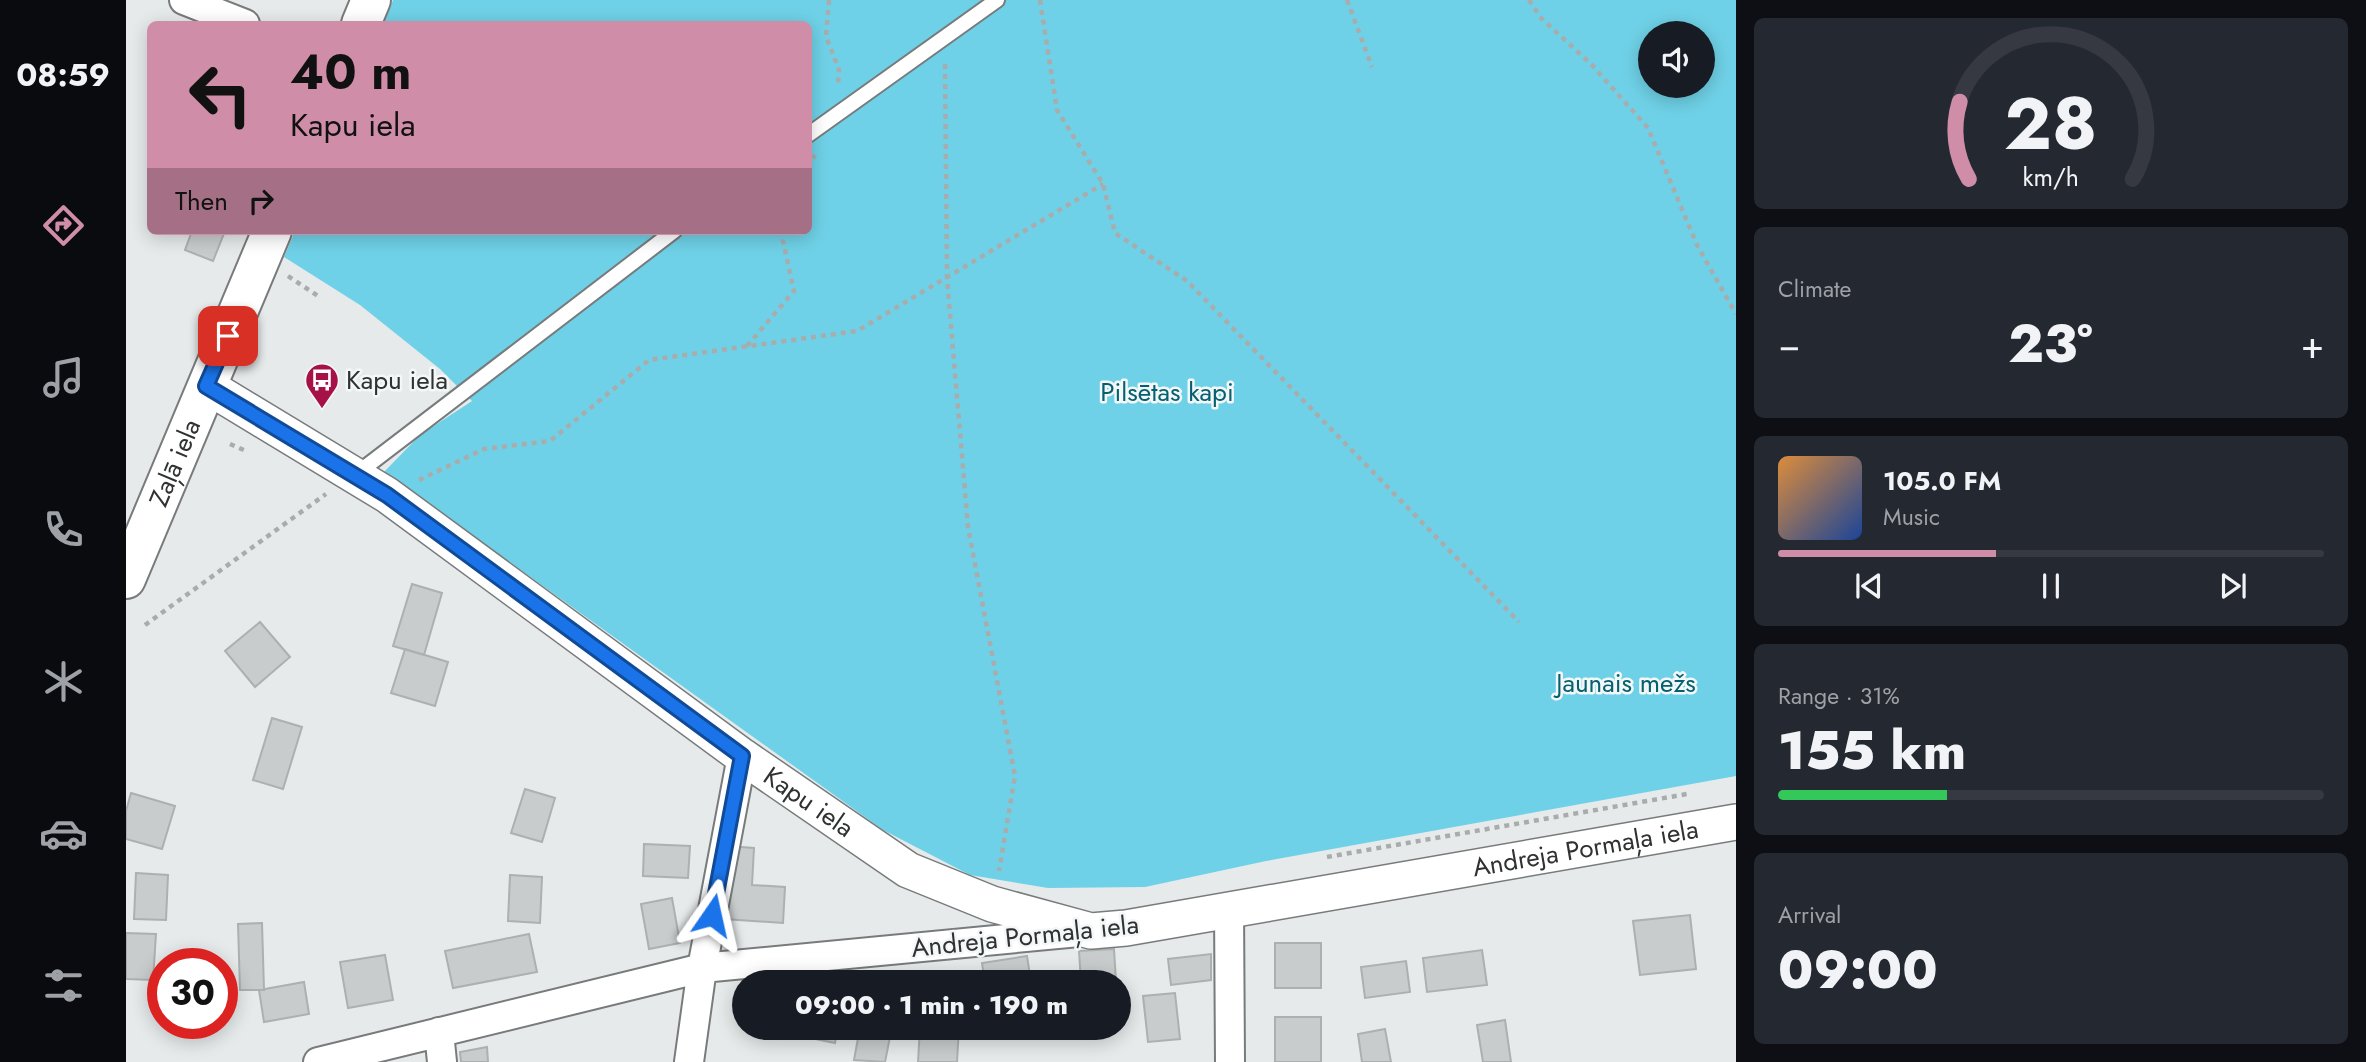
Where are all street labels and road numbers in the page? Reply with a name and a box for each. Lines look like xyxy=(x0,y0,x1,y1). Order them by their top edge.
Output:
street label: Zaļā iela xyxy=(139,413,210,512)
street label: Kapu iela xyxy=(756,757,862,846)
street label: Andreja Pormaļa iela xyxy=(1469,810,1701,886)
street label: Andreja Pormaļa iela xyxy=(909,905,1141,967)

